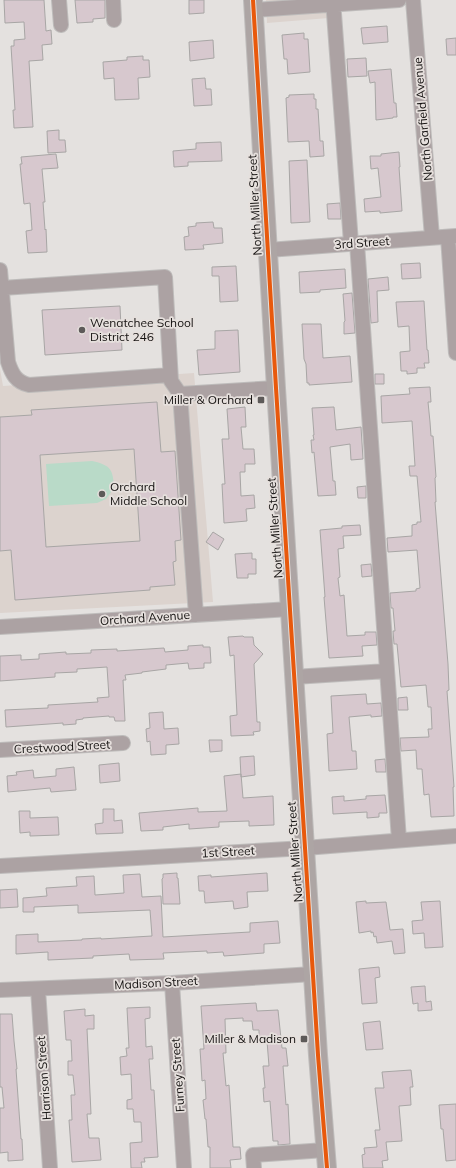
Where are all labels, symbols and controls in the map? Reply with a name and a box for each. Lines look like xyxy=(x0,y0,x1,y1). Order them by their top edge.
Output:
street label: North Garfield Avenue xyxy=(410,57,435,181)
street label: North Miller Street xyxy=(244,154,265,256)
street label: 3rd Street xyxy=(334,233,390,252)
place label: Wenatchee School District 246 xyxy=(90,315,194,344)
marker: Wenatchee School District 246 xyxy=(77,325,87,335)
place label: Miller & Orchard xyxy=(164,392,253,407)
marker: Miller & Orchard xyxy=(256,395,266,405)
street label: North Miller Street xyxy=(263,477,286,579)
place label: Orchard Middle School xyxy=(110,479,187,508)
marker: Orchard Middle School xyxy=(97,489,107,499)
street label: Orchard Avenue xyxy=(99,607,190,628)
street label: Crestwood Street xyxy=(13,736,111,757)
street label: North Miller Street xyxy=(283,801,306,903)
street label: 1st Street xyxy=(201,843,255,860)
street label: Madison Street xyxy=(114,973,198,992)
place label: Miller & Madison xyxy=(205,1031,296,1046)
marker: Miller & Madison xyxy=(299,1034,309,1044)
street label: Harrison Street xyxy=(33,1036,54,1121)
street label: Furney Street xyxy=(167,1038,188,1112)

